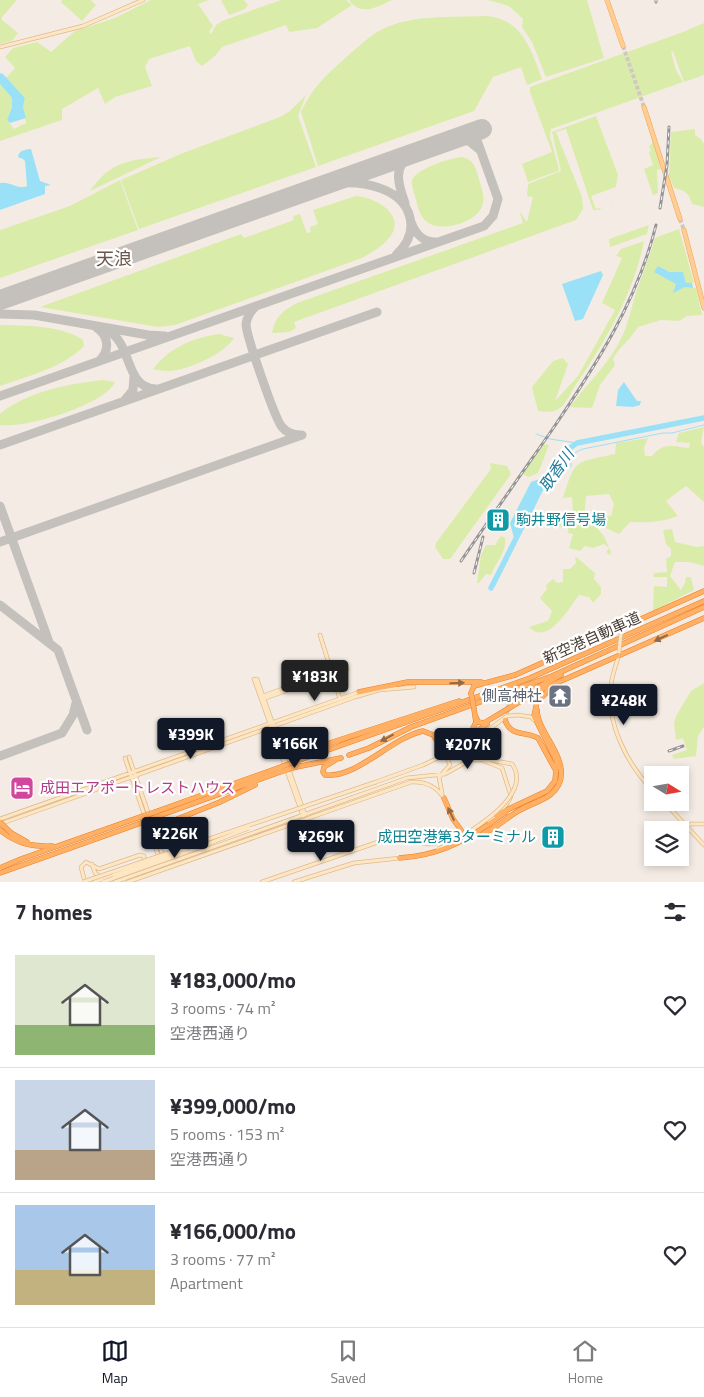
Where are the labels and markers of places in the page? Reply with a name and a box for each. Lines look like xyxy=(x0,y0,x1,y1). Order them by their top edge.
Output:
building icon: 駒井野信号場 xyxy=(485,507,511,533)
place label: 駒井野信号場 xyxy=(516,508,606,531)
pin: ¥183K xyxy=(280,660,350,702)
temple icon: 側高神社 xyxy=(547,683,573,709)
place label: 側高神社 xyxy=(482,684,542,707)
pin: ¥248K xyxy=(589,684,659,726)
pin: ¥399K xyxy=(156,718,226,760)
pin: ¥166K xyxy=(260,726,330,769)
pin: ¥207K xyxy=(433,728,503,770)
hotel icon: 成田エアポートレストハウス xyxy=(9,775,35,801)
place label: 成田エアポートレストハウス xyxy=(40,776,235,799)
pin: ¥226K xyxy=(140,816,210,859)
pin: ¥269K xyxy=(286,820,356,862)
building icon: 成田空港第3ターミナル xyxy=(540,824,566,850)
place label: 成田空港第3ターミナル xyxy=(378,825,536,848)

